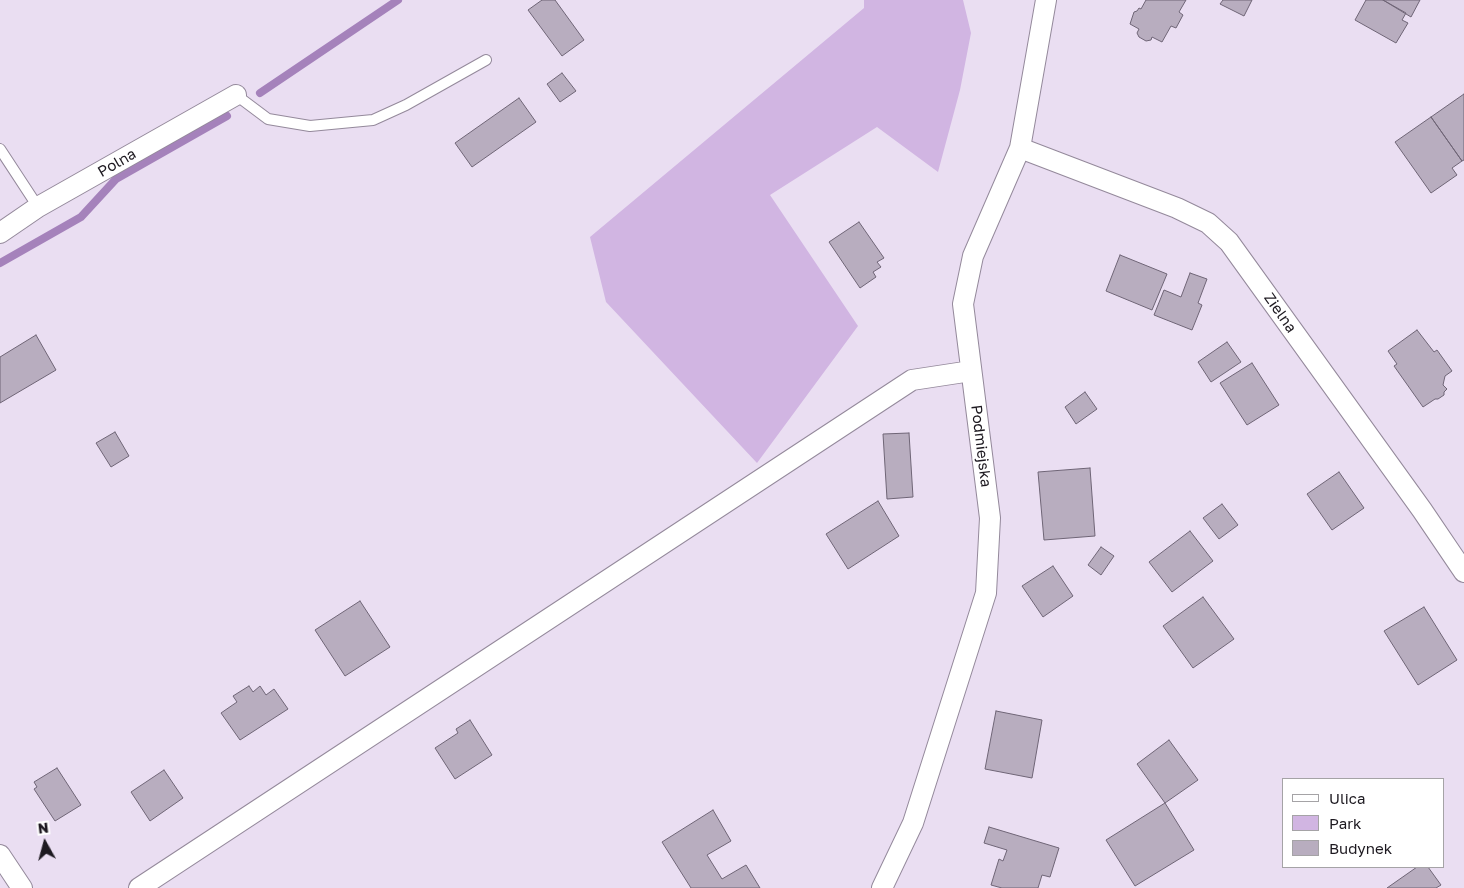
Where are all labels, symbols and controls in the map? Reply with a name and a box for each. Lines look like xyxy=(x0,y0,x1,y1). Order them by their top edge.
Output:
street label: Polna xyxy=(95,145,139,181)
street label: Zielna xyxy=(1260,290,1300,336)
street label: Podmiejska xyxy=(967,404,995,488)
legend xyxy=(1282,778,1444,868)
text: Ulica xyxy=(1329,789,1365,807)
text: Park xyxy=(1329,814,1361,832)
north arrow xyxy=(20,818,70,868)
text: N xyxy=(37,819,49,837)
text: Budynek xyxy=(1329,839,1392,857)

